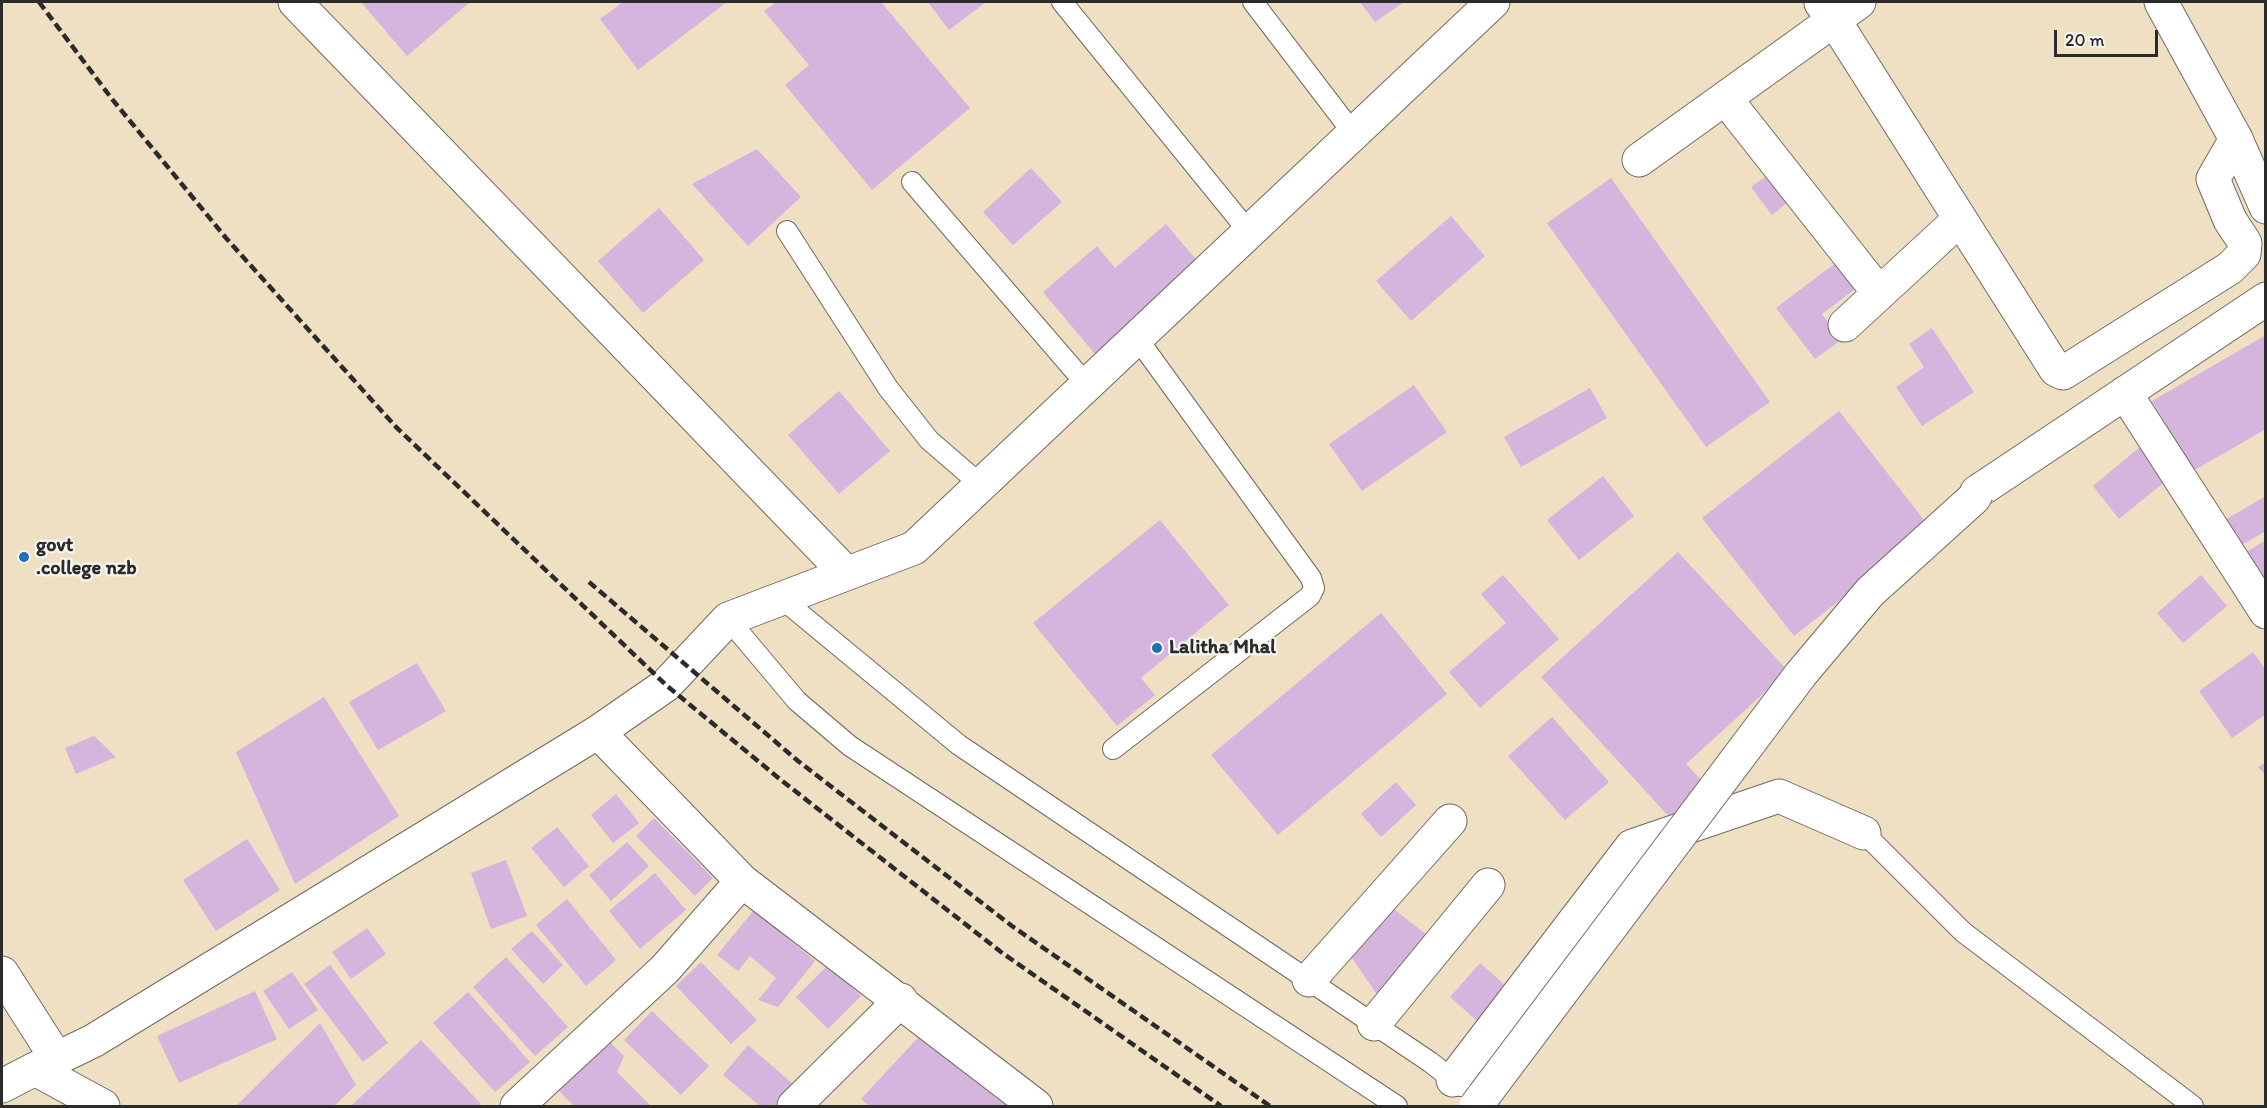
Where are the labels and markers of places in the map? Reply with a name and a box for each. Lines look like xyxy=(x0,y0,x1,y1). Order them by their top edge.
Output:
place label: govt .college nzb xyxy=(36,534,137,581)
marker: govt .college nzb xyxy=(17,550,31,564)
place label: Lalitha Mhal xyxy=(1169,636,1276,660)
marker: Lalitha Mhal xyxy=(1150,641,1164,655)

